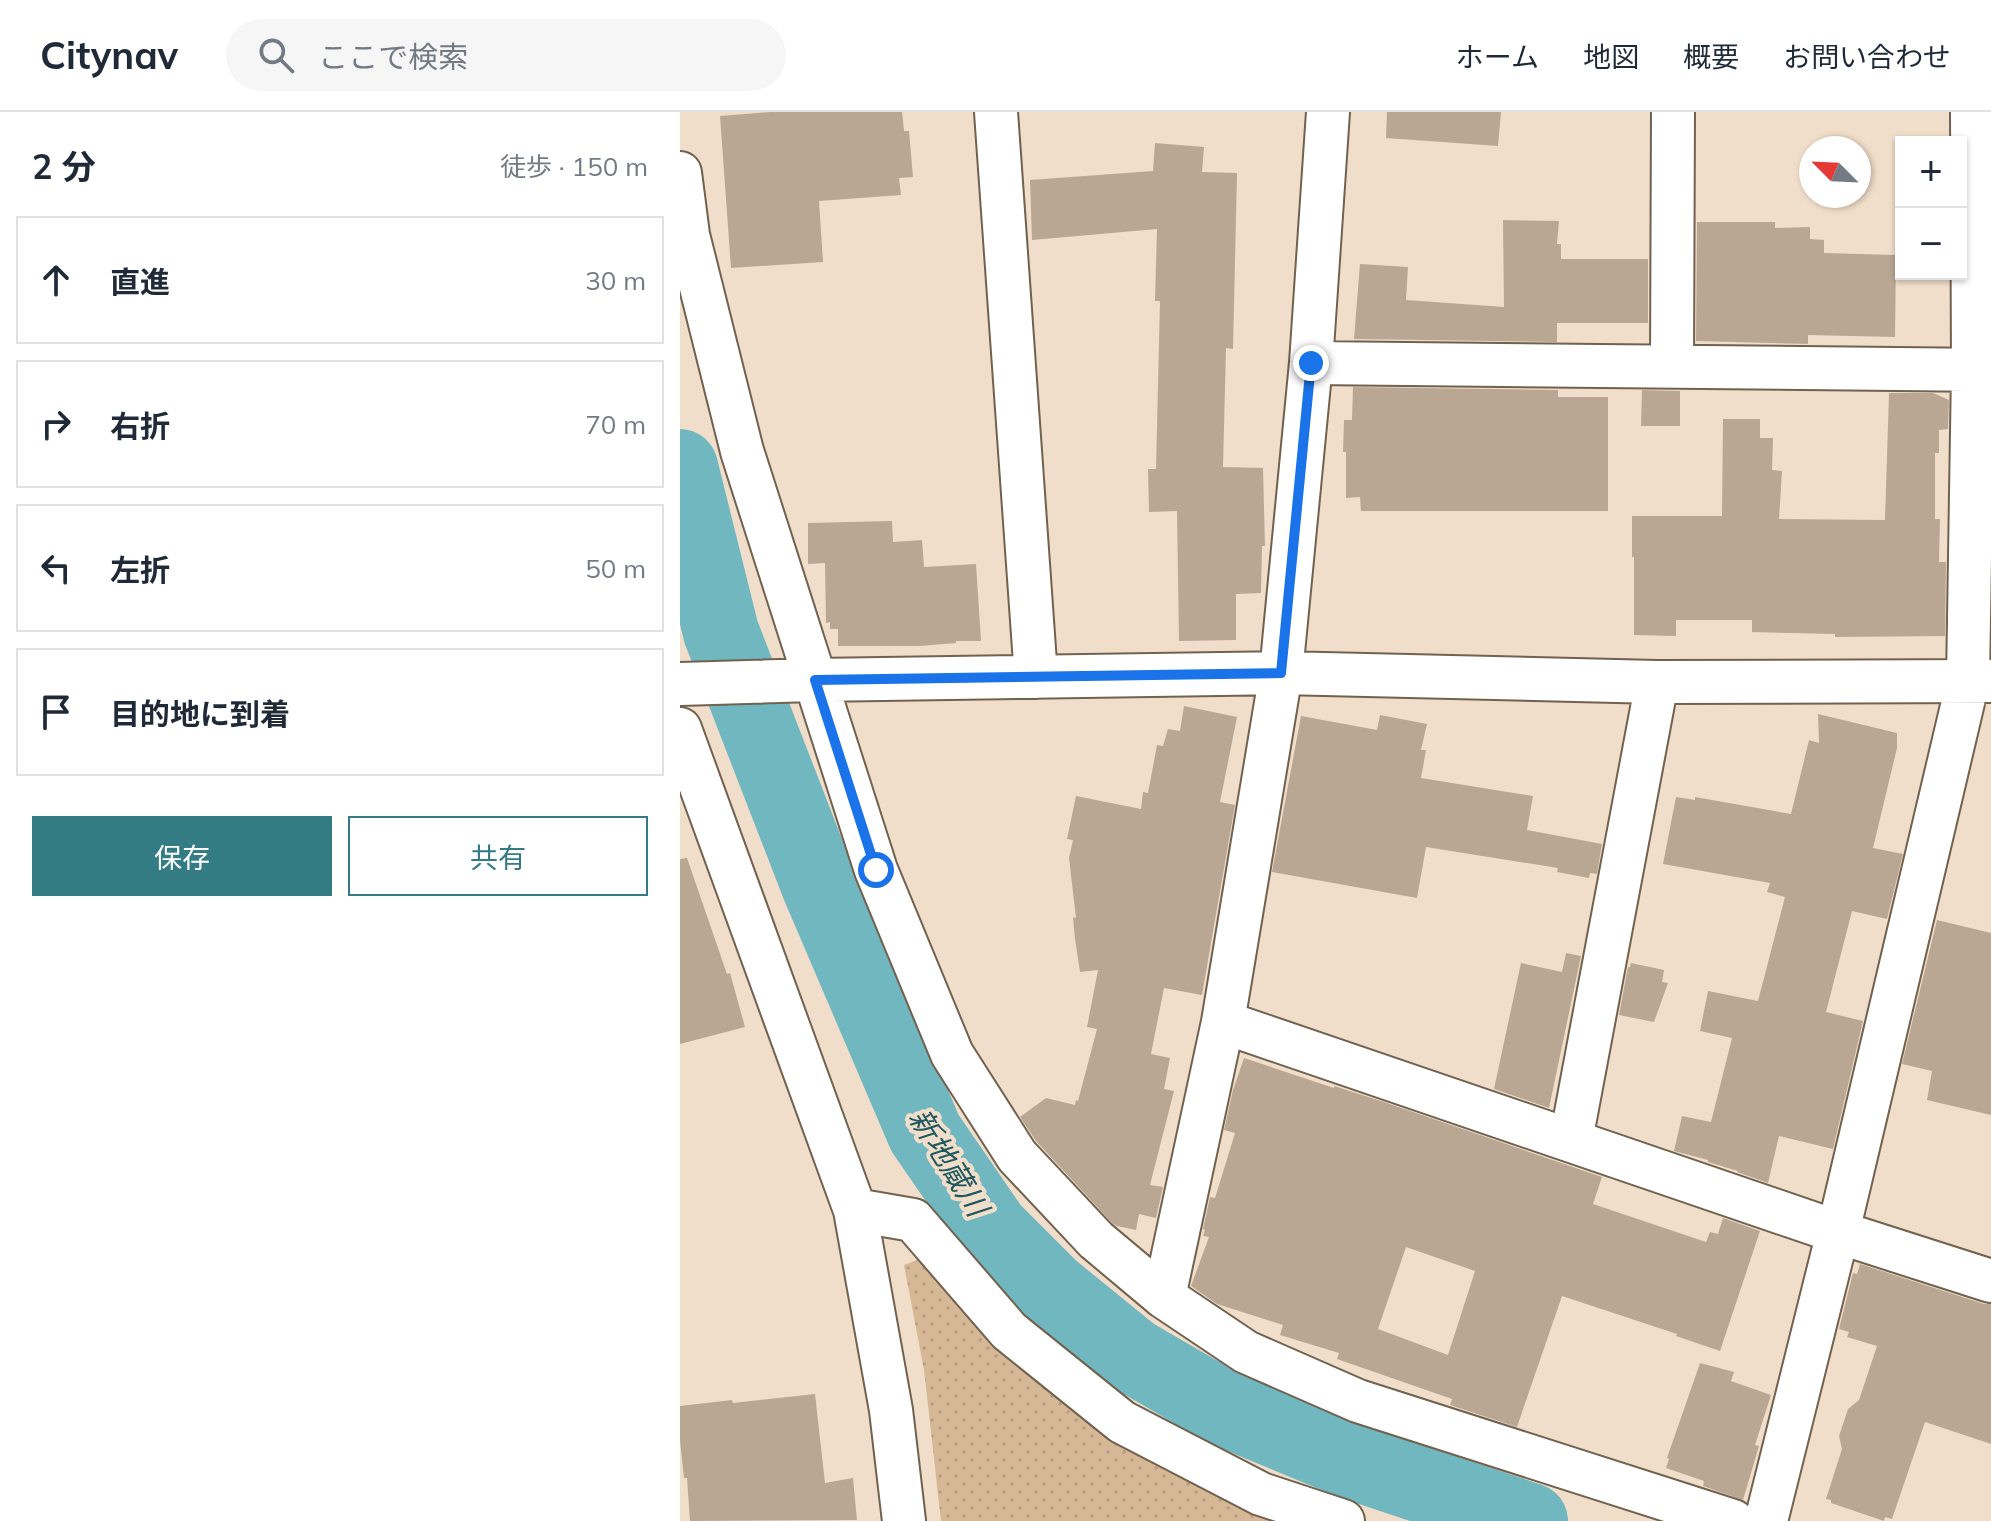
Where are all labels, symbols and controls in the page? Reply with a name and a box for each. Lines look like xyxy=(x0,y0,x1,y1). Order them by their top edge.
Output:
search box xyxy=(226,19,786,91)
text: Citynav xyxy=(40,31,178,79)
icon: search xyxy=(254,33,298,77)
text: ここで検索 xyxy=(318,38,468,76)
text: ホーム xyxy=(1456,39,1539,74)
text: 地図 xyxy=(1583,39,1639,74)
text: 概要 xyxy=(1683,39,1739,74)
text: お問い合わせ xyxy=(1783,39,1951,74)
north arrow xyxy=(1799,136,1871,208)
map controls xyxy=(1895,136,1967,280)
button: + xyxy=(1895,136,1967,208)
text: 2 分 xyxy=(32,145,96,188)
text: 徒歩 · 150 m xyxy=(500,150,648,183)
button: − xyxy=(1895,208,1967,280)
icon: ahead xyxy=(34,258,78,302)
text: 直進 xyxy=(110,263,170,301)
text: 30 m xyxy=(585,264,646,297)
route end xyxy=(1293,345,1329,381)
icon: right xyxy=(34,402,78,446)
text: 右折 xyxy=(110,407,170,445)
text: 70 m xyxy=(585,408,646,441)
icon: left xyxy=(34,546,78,590)
text: 左折 xyxy=(110,551,170,589)
text: 50 m xyxy=(585,552,646,585)
icon: arrive xyxy=(34,690,78,734)
text: 目的地に到着 xyxy=(110,695,290,733)
button: 保存 xyxy=(32,816,332,896)
button: 共有 xyxy=(348,816,648,896)
route start xyxy=(858,852,894,888)
water label: 新地蔵川 xyxy=(901,1101,998,1225)

